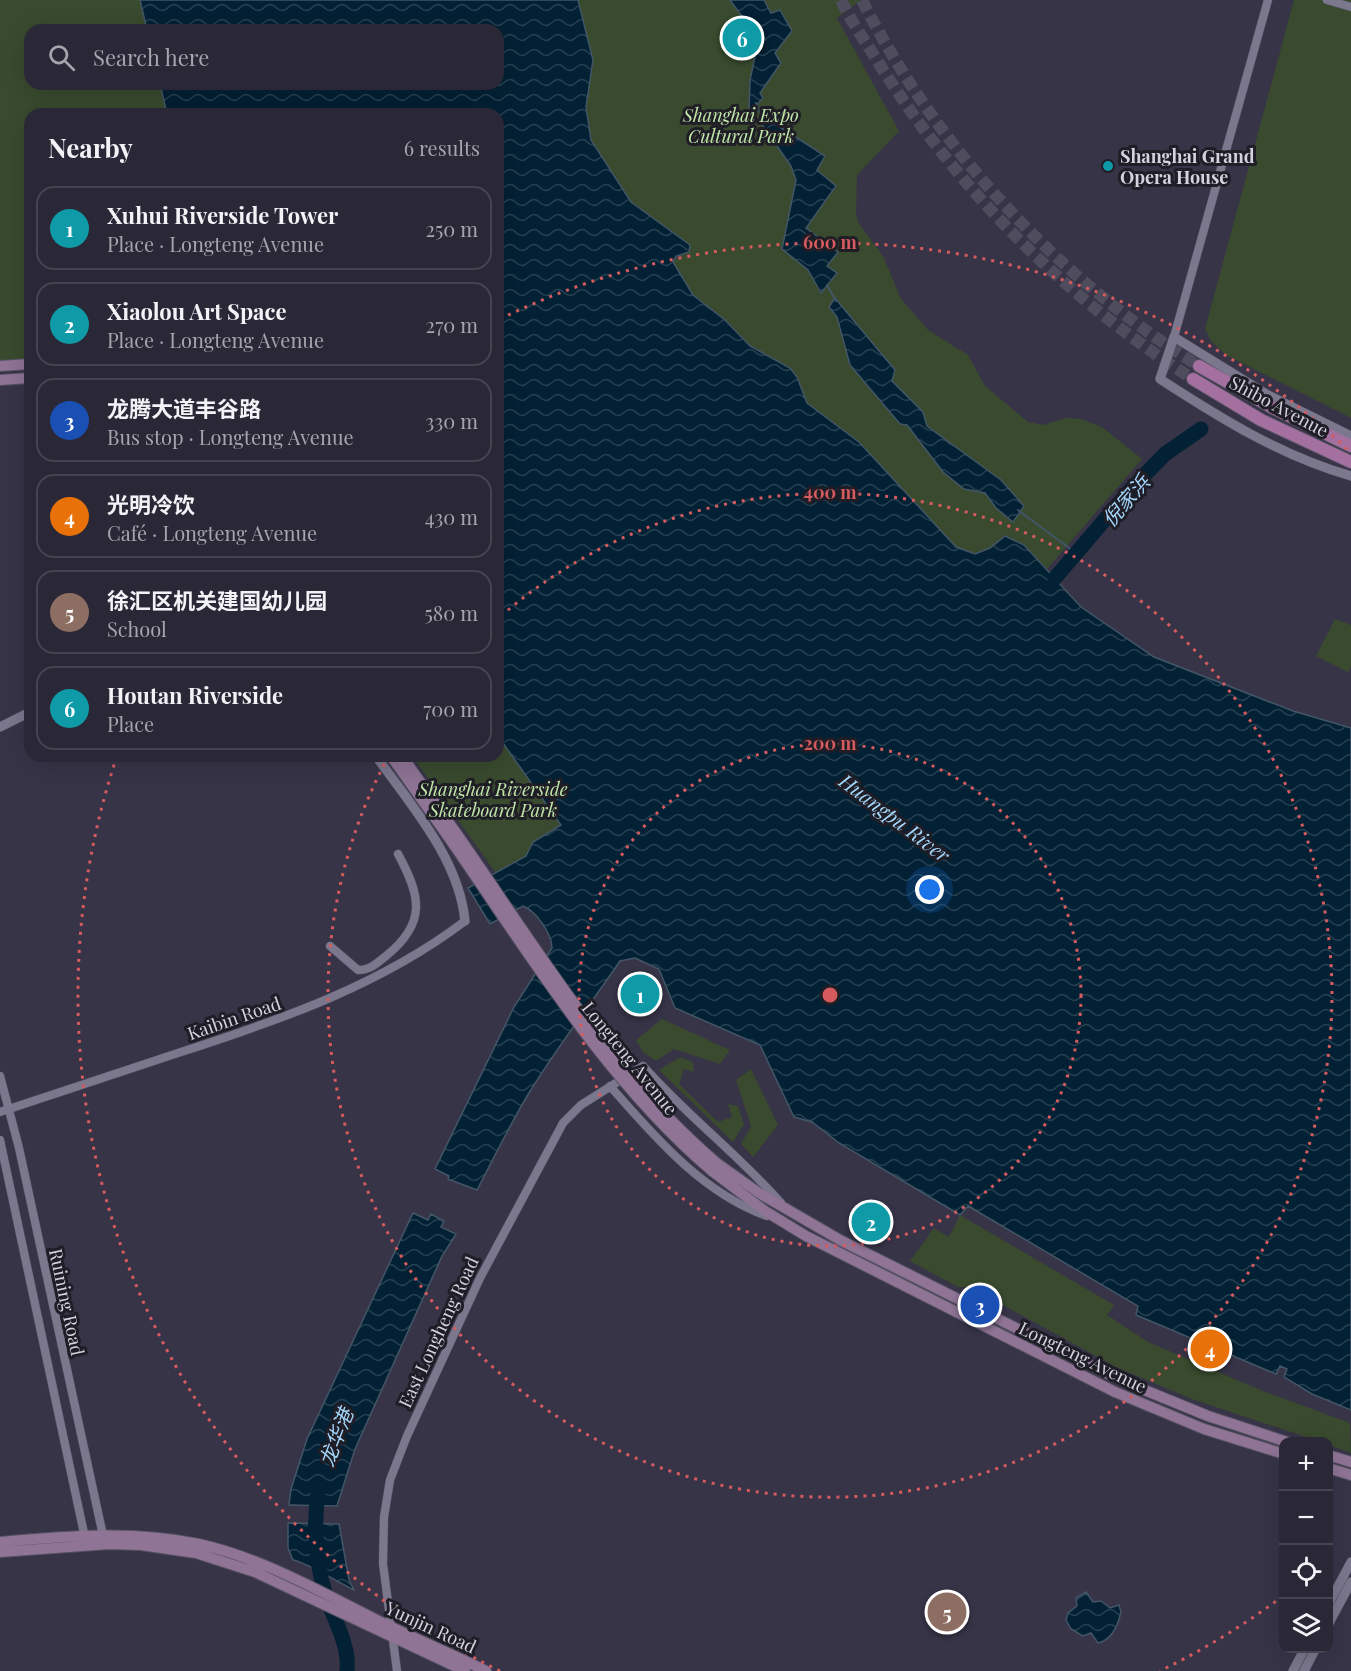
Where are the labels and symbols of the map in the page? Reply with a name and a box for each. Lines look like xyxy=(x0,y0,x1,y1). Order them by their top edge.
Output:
pin: 6 xyxy=(722,15,762,60)
park label: Shanghai Expo Cultural Park xyxy=(682,103,799,148)
place label: Shanghai Grand Opera House xyxy=(1120,144,1255,189)
marker: Shanghai Grand Opera House xyxy=(1101,159,1115,173)
text: 600 m xyxy=(803,230,858,254)
street label: Shibo Avenue xyxy=(1225,370,1333,442)
water label: 倪家浜 xyxy=(1095,467,1156,531)
text: 400 m xyxy=(803,480,857,504)
text: 200 m xyxy=(803,731,857,755)
water label: Huangpu River xyxy=(833,766,957,868)
park label: Shanghai Riverside Skateboard Park xyxy=(418,777,568,822)
your location xyxy=(915,875,944,904)
pin: 1 xyxy=(620,972,660,1016)
centre of rings xyxy=(820,985,840,1005)
street label: Kaibin Road xyxy=(184,991,285,1045)
street label: Longteng Avenue xyxy=(577,996,683,1120)
pin: 2 xyxy=(852,1200,890,1244)
street label: Ruining Road xyxy=(44,1246,90,1358)
street label: East Longheng Road xyxy=(392,1252,484,1411)
pin: 3 xyxy=(960,1282,1000,1328)
street label: Longteng Avenue xyxy=(1015,1316,1151,1398)
pin: 4 xyxy=(1190,1326,1230,1372)
water label: 龙华港 xyxy=(312,1401,359,1470)
pin: 5 xyxy=(928,1590,966,1634)
street label: Yunjin Road xyxy=(381,1595,481,1659)

